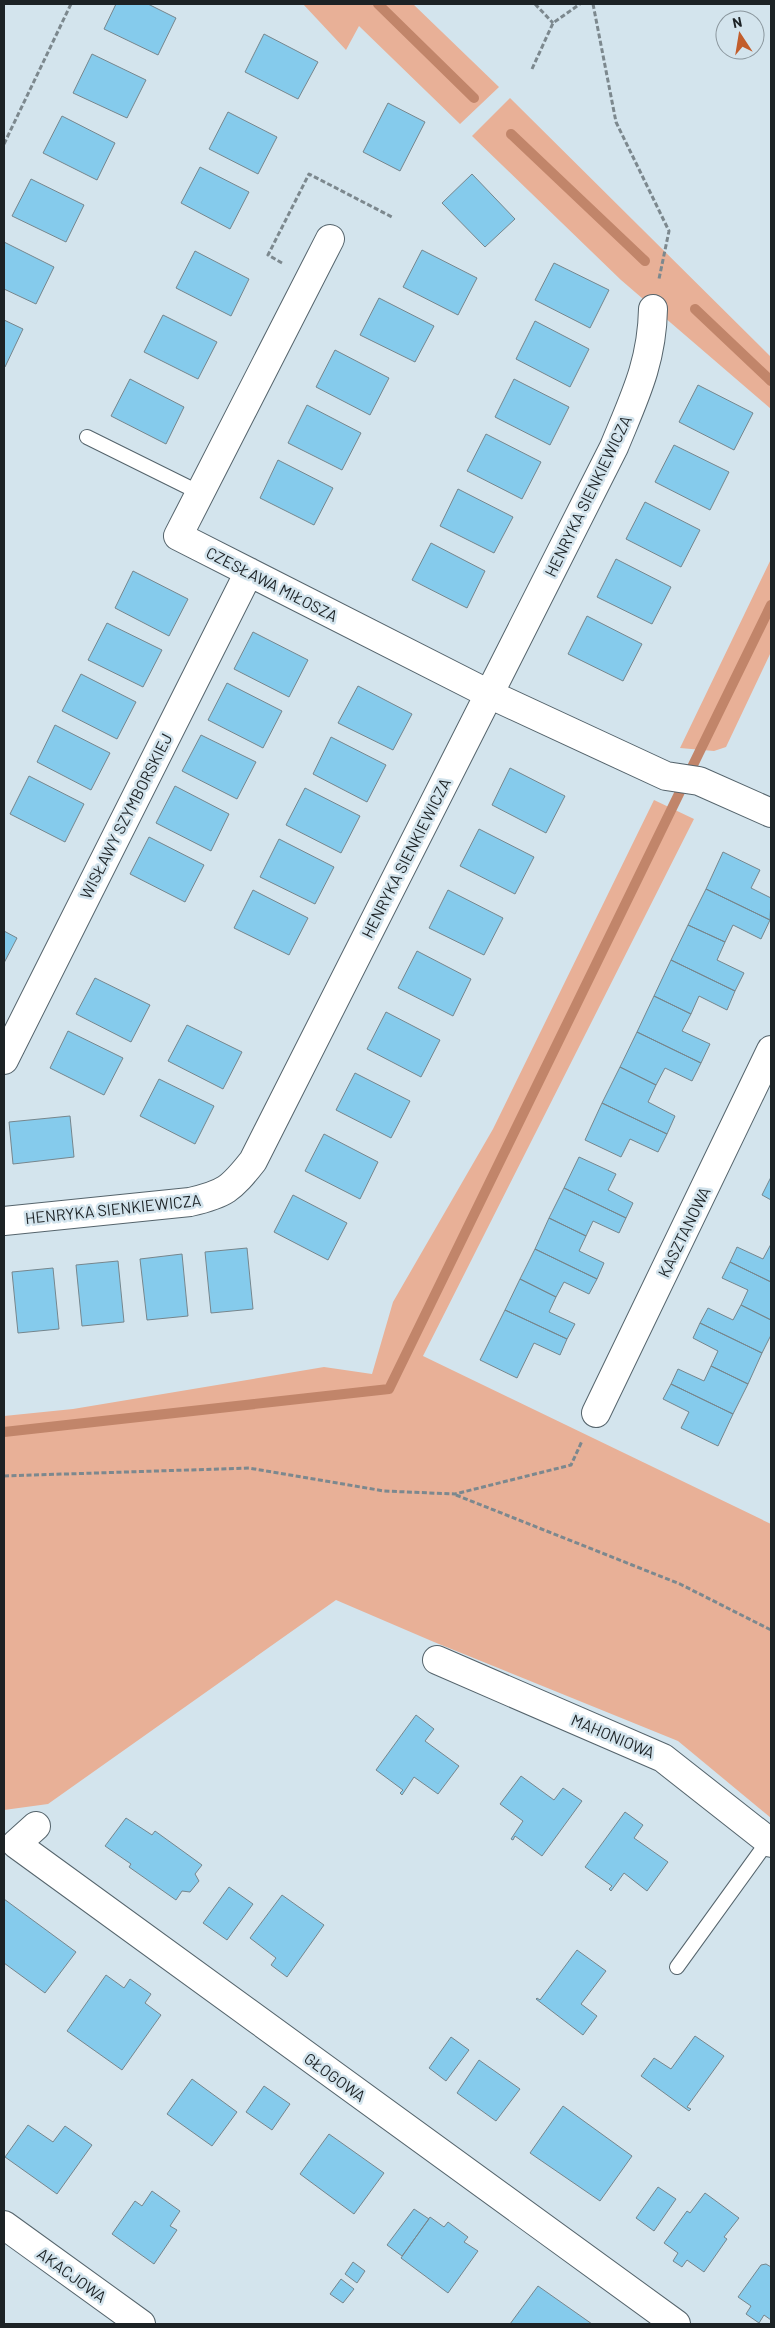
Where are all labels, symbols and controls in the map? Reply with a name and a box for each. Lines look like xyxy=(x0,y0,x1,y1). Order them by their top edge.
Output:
north arrow xyxy=(715,10,765,60)
text: N xyxy=(731,13,744,31)
street label: HENRYKA SIENKIEWICZA xyxy=(540,412,635,579)
street label: CZESŁAWA MIŁOSZA xyxy=(203,542,341,625)
street label: WISŁAWY SZYMBORSKIEJ xyxy=(75,730,176,902)
street label: HENRYKA SIENKIEWICZA xyxy=(357,774,454,941)
street label: KASZTANOWA xyxy=(653,1183,714,1280)
street label: HENRYKA SIENKIEWICZA xyxy=(24,1190,202,1227)
street label: MAHONIOWA xyxy=(569,1709,658,1762)
street label: GŁOGOWA xyxy=(301,2048,370,2105)
street label: AKACJOWA xyxy=(34,2243,111,2306)

